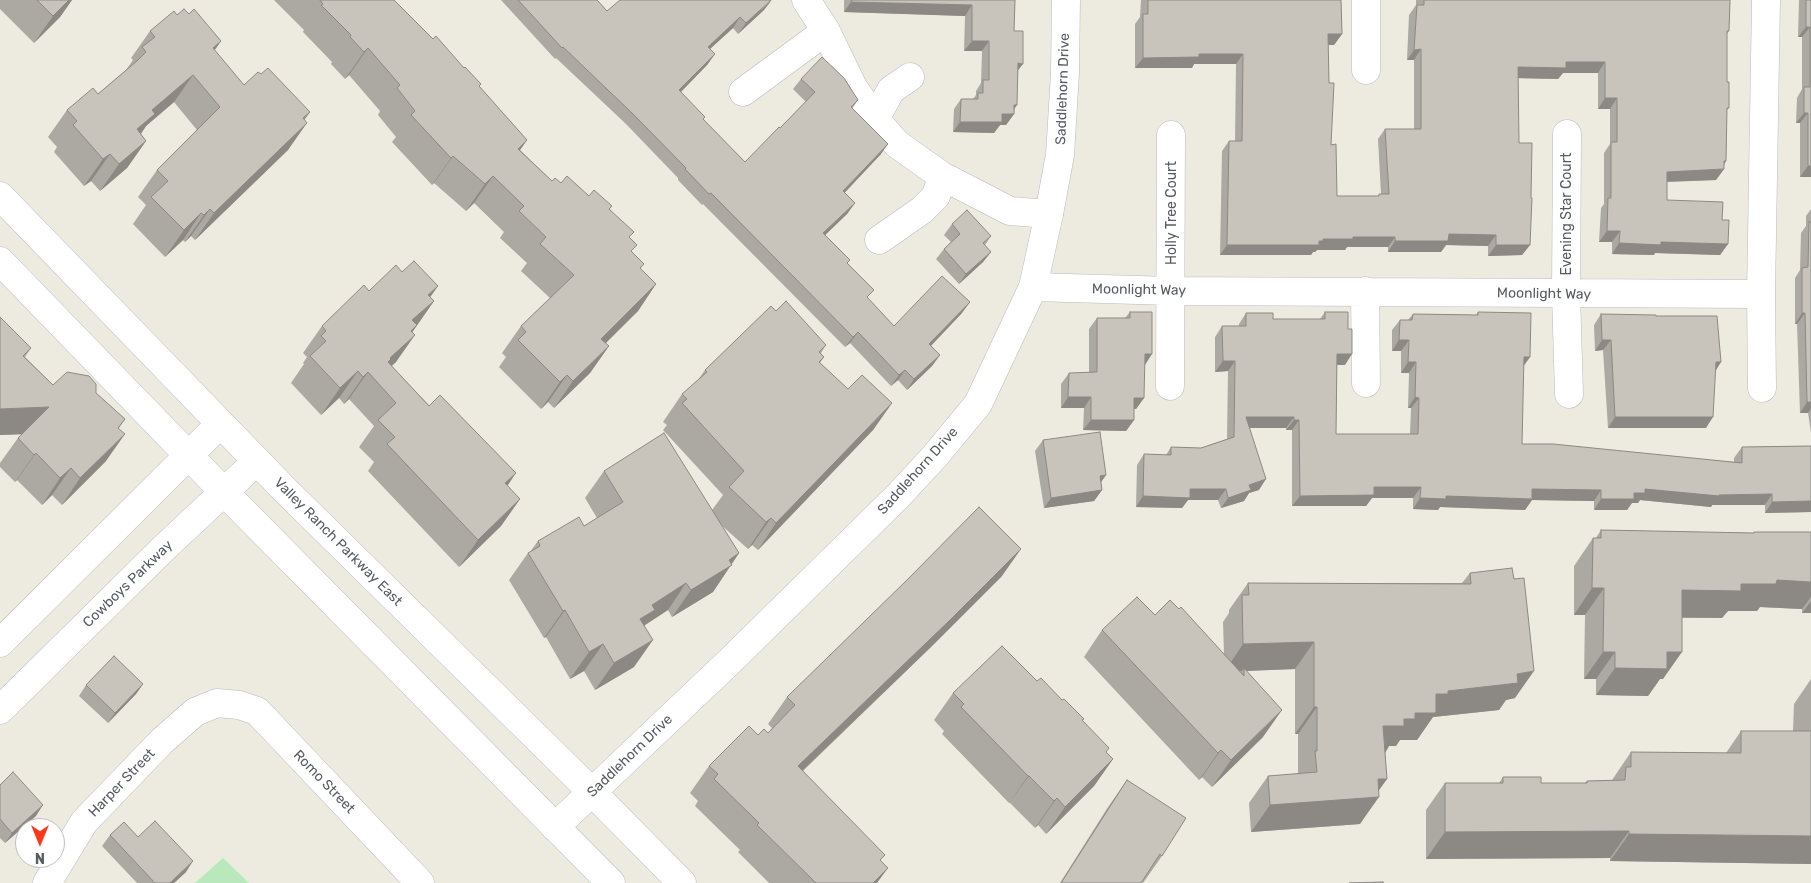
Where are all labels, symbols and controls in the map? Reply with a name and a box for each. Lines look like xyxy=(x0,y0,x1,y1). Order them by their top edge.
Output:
street label: Saddlehorn Drive xyxy=(1053,33,1073,145)
street label: Evening Star Court xyxy=(1559,152,1575,276)
street label: Holly Tree Court xyxy=(1164,161,1180,265)
street label: Moonlight Way xyxy=(1092,281,1186,299)
street label: Moonlight Way xyxy=(1497,285,1591,303)
street label: Saddlehorn Drive xyxy=(874,424,962,518)
street label: Valley Ranch Parkway East xyxy=(270,474,406,610)
street label: Cowboys Parkway xyxy=(80,537,176,631)
street label: Saddlehorn Drive xyxy=(584,711,676,801)
street label: Harper Street xyxy=(85,745,159,821)
street label: Romo Street xyxy=(290,747,358,817)
north arrow xyxy=(15,818,65,868)
text: N xyxy=(35,849,45,866)

